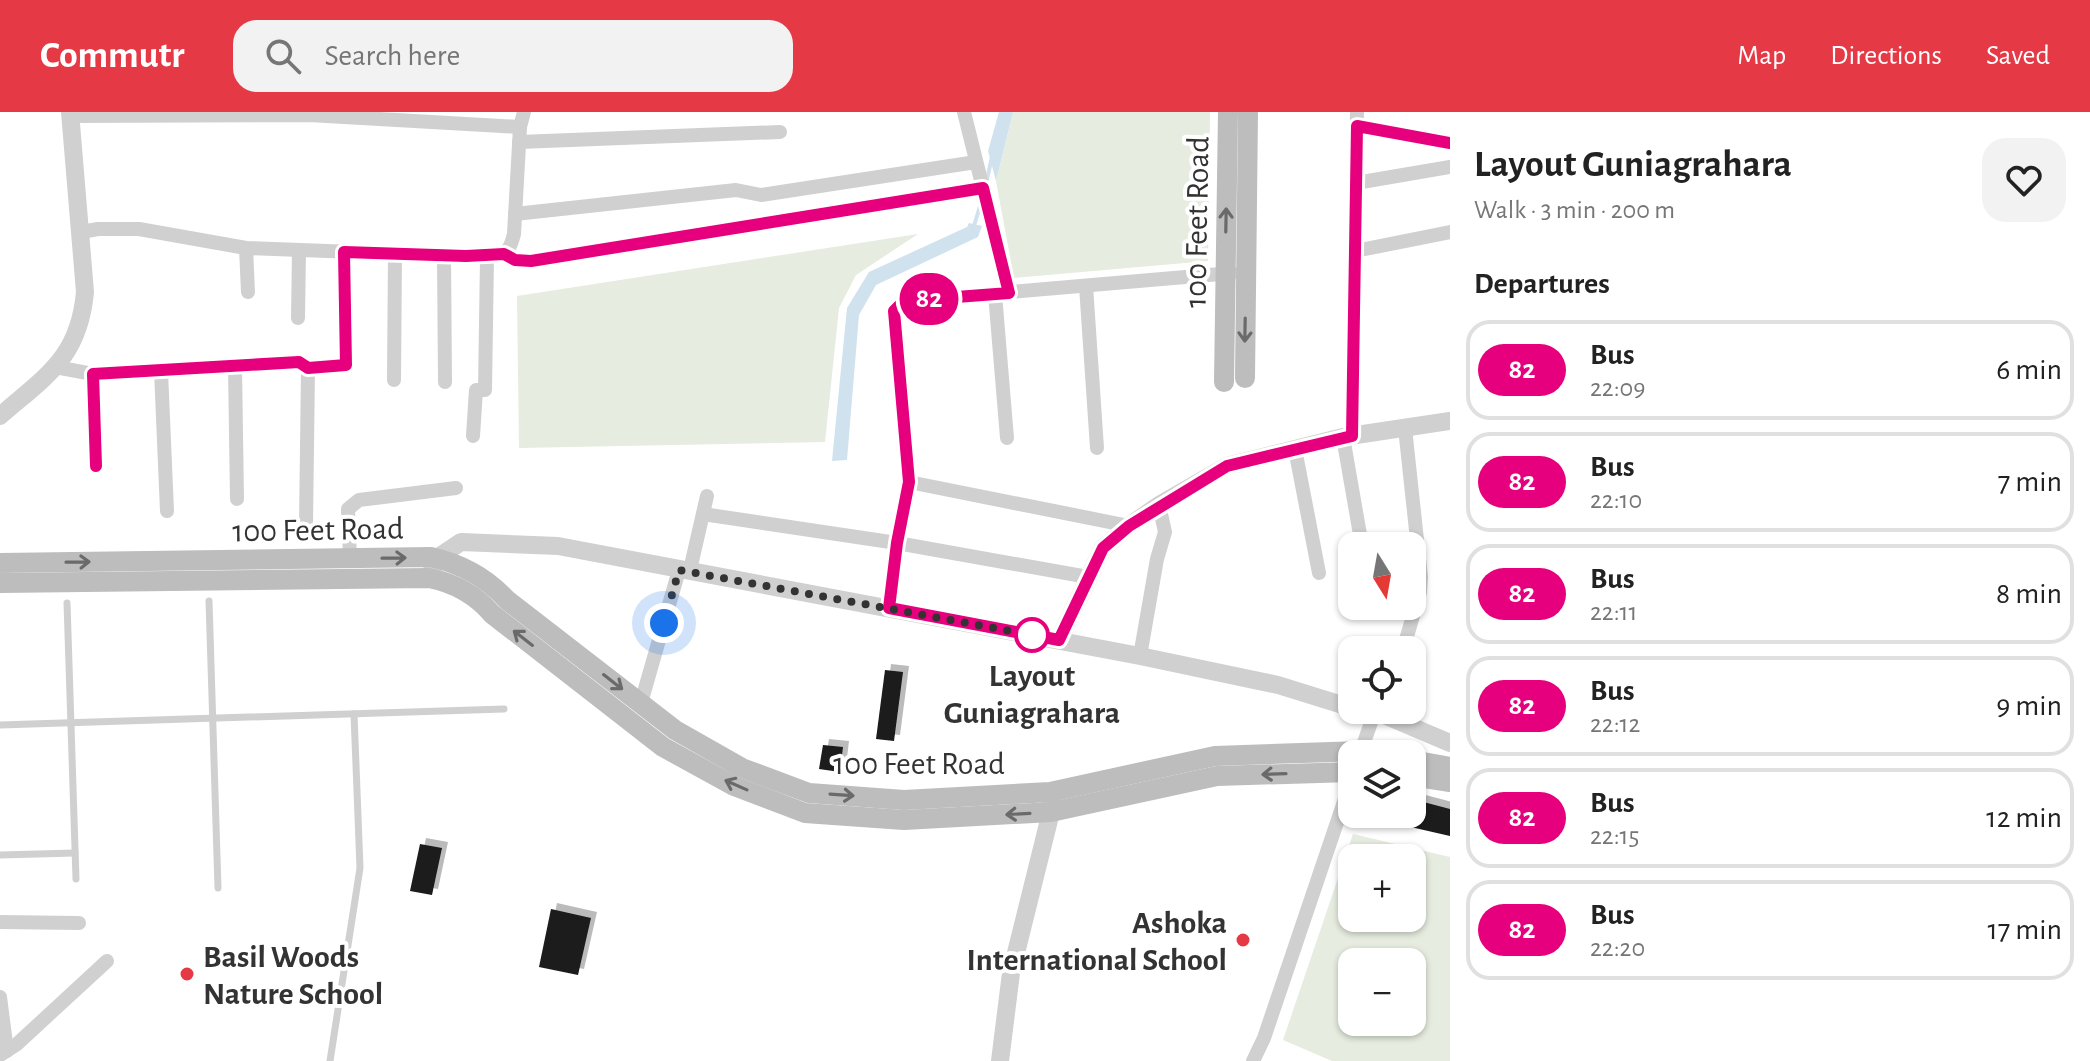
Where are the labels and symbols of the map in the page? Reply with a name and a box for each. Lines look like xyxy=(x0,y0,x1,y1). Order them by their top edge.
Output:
street label: 100 Feet Road xyxy=(1180,136,1214,308)
one-way arrow xyxy=(1219,207,1234,234)
line badge: 82 xyxy=(893,273,965,325)
one-way arrow xyxy=(1237,316,1253,343)
street label: 100 Feet Road xyxy=(232,513,404,547)
north arrow xyxy=(1338,532,1426,620)
one-way arrow xyxy=(380,550,407,566)
one-way arrow xyxy=(64,555,91,570)
your location xyxy=(644,603,684,643)
marker: Layout Guniagrahara xyxy=(1015,618,1049,652)
one-way arrow xyxy=(513,629,534,646)
place label: Layout Guniagrahara xyxy=(944,660,1120,729)
one-way arrow xyxy=(602,673,623,690)
street label: 100 Feet Road xyxy=(833,748,1005,780)
one-way arrow xyxy=(1261,767,1288,782)
one-way arrow xyxy=(724,777,748,792)
one-way arrow xyxy=(828,788,855,803)
one-way arrow xyxy=(1005,806,1032,821)
place label: Ashoka International School xyxy=(967,907,1227,976)
marker: Ashoka International School xyxy=(1234,931,1252,949)
place label: Basil Woods Nature School xyxy=(203,941,383,1010)
marker: Basil Woods Nature School xyxy=(178,965,196,983)

